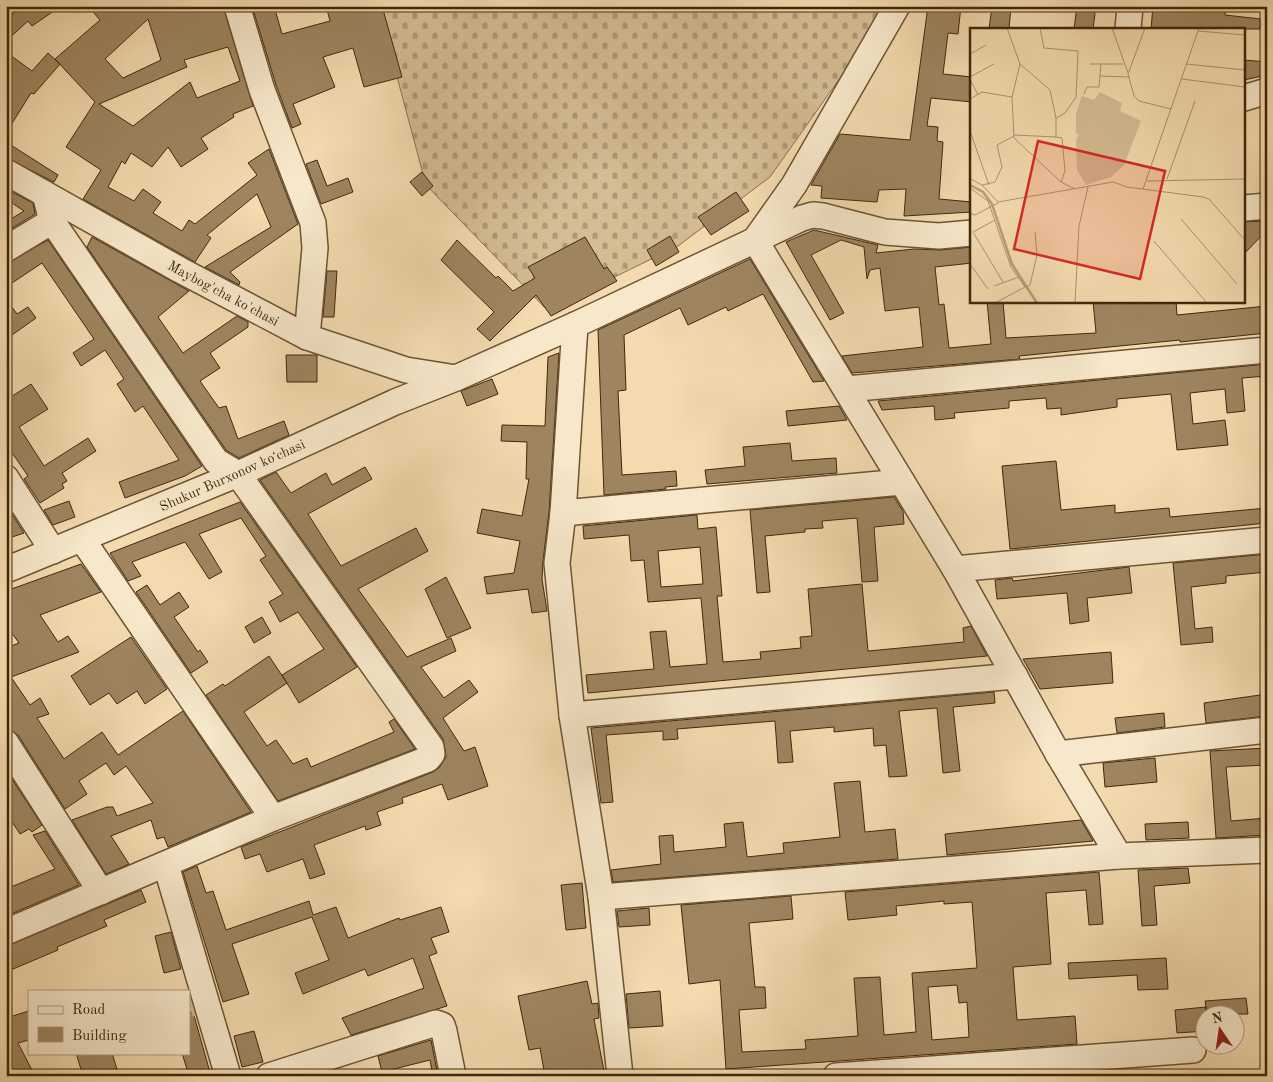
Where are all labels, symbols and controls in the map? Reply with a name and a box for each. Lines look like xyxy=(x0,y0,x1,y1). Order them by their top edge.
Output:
inset map xyxy=(970,28,1246,302)
street label: Maybog'cha ko'chasi xyxy=(165,259,281,329)
street label: Shukur Burxonov koʻchasi xyxy=(157,436,307,514)
legend xyxy=(28,990,190,1054)
text: Road xyxy=(72,1003,106,1018)
north arrow xyxy=(1196,1004,1246,1054)
text: N xyxy=(1211,1010,1224,1026)
text: Building xyxy=(72,1029,127,1044)

